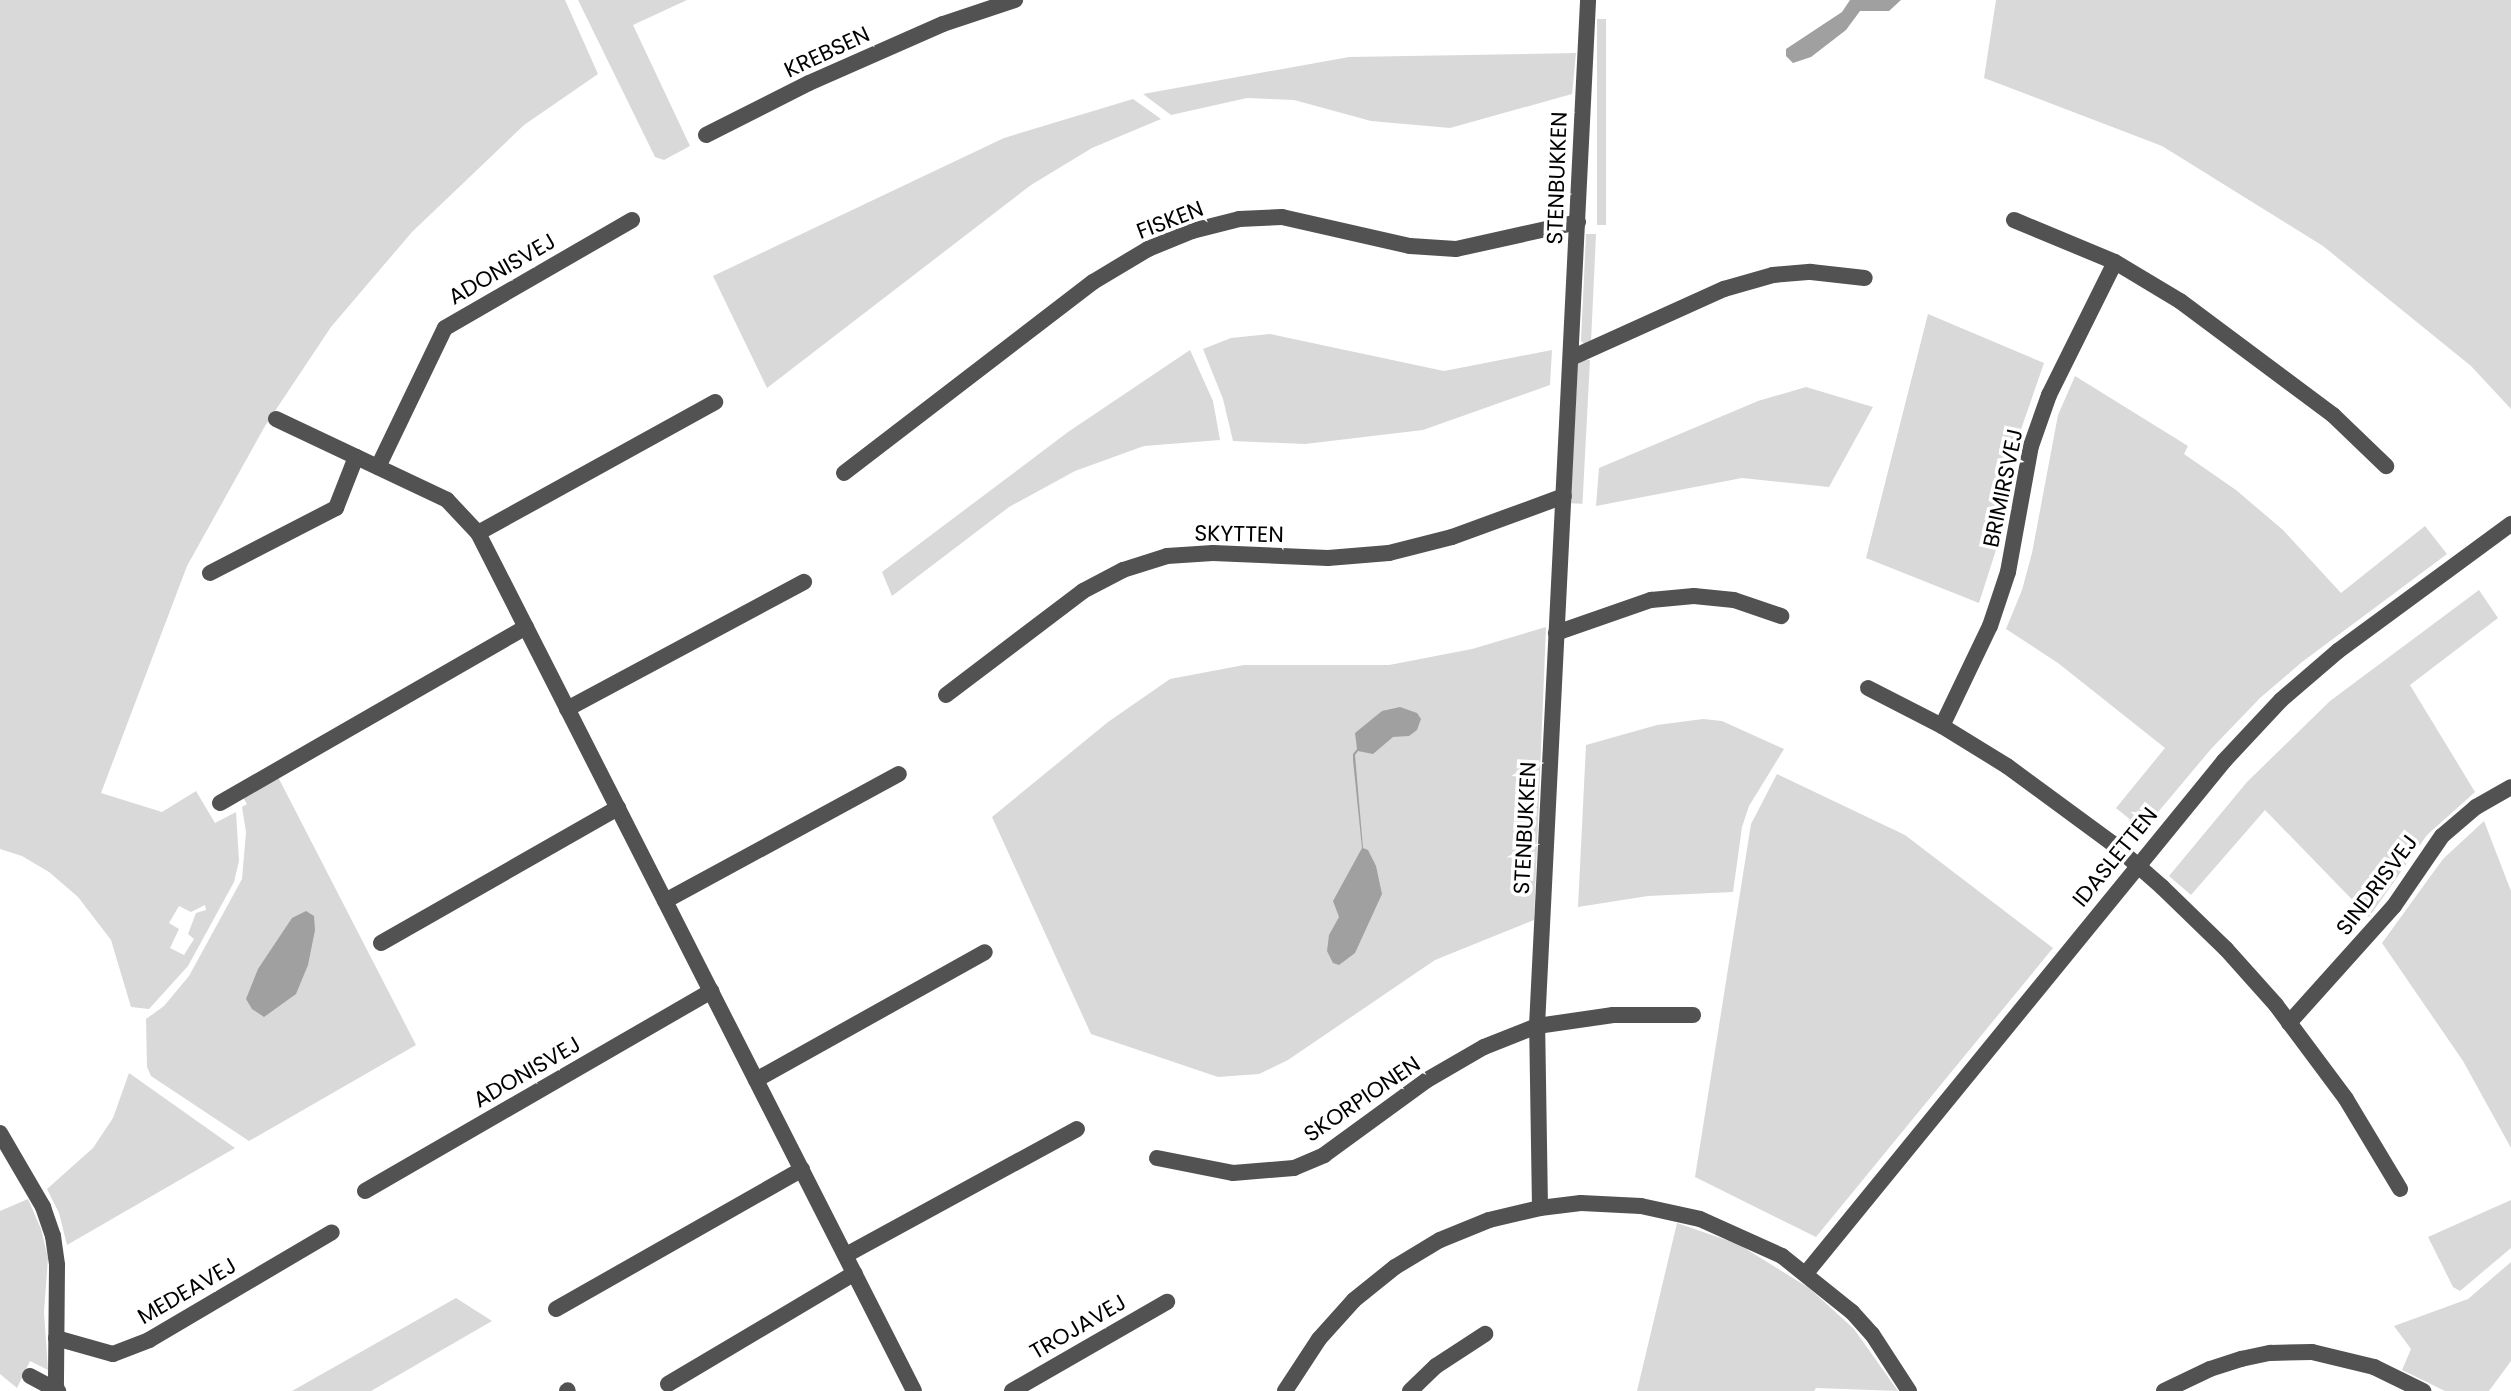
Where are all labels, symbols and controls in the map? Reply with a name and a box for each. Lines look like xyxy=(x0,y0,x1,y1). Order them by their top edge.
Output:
street label: KREBSEN xyxy=(780,21,874,83)
street label: STENBUKKEN xyxy=(1541,111,1573,245)
street label: FISKEN xyxy=(1133,195,1207,245)
street label: ADONISVEJ xyxy=(444,228,560,310)
street label: BRIMIRSVEJ xyxy=(1978,426,2028,550)
street label: SKYTTEN xyxy=(1194,520,1284,548)
street label: STENBUKKEN xyxy=(1508,761,1542,895)
street label: IDASLETTEN xyxy=(2067,802,2163,912)
street label: SINDRISVEJ xyxy=(2331,830,2423,940)
street label: ADONISVEJ xyxy=(469,1031,585,1113)
street label: SKORPIONEN xyxy=(1299,1050,1425,1148)
street label: MEDEAVEJ xyxy=(133,1252,241,1330)
street label: TROJAVEJ xyxy=(1025,1289,1131,1365)

